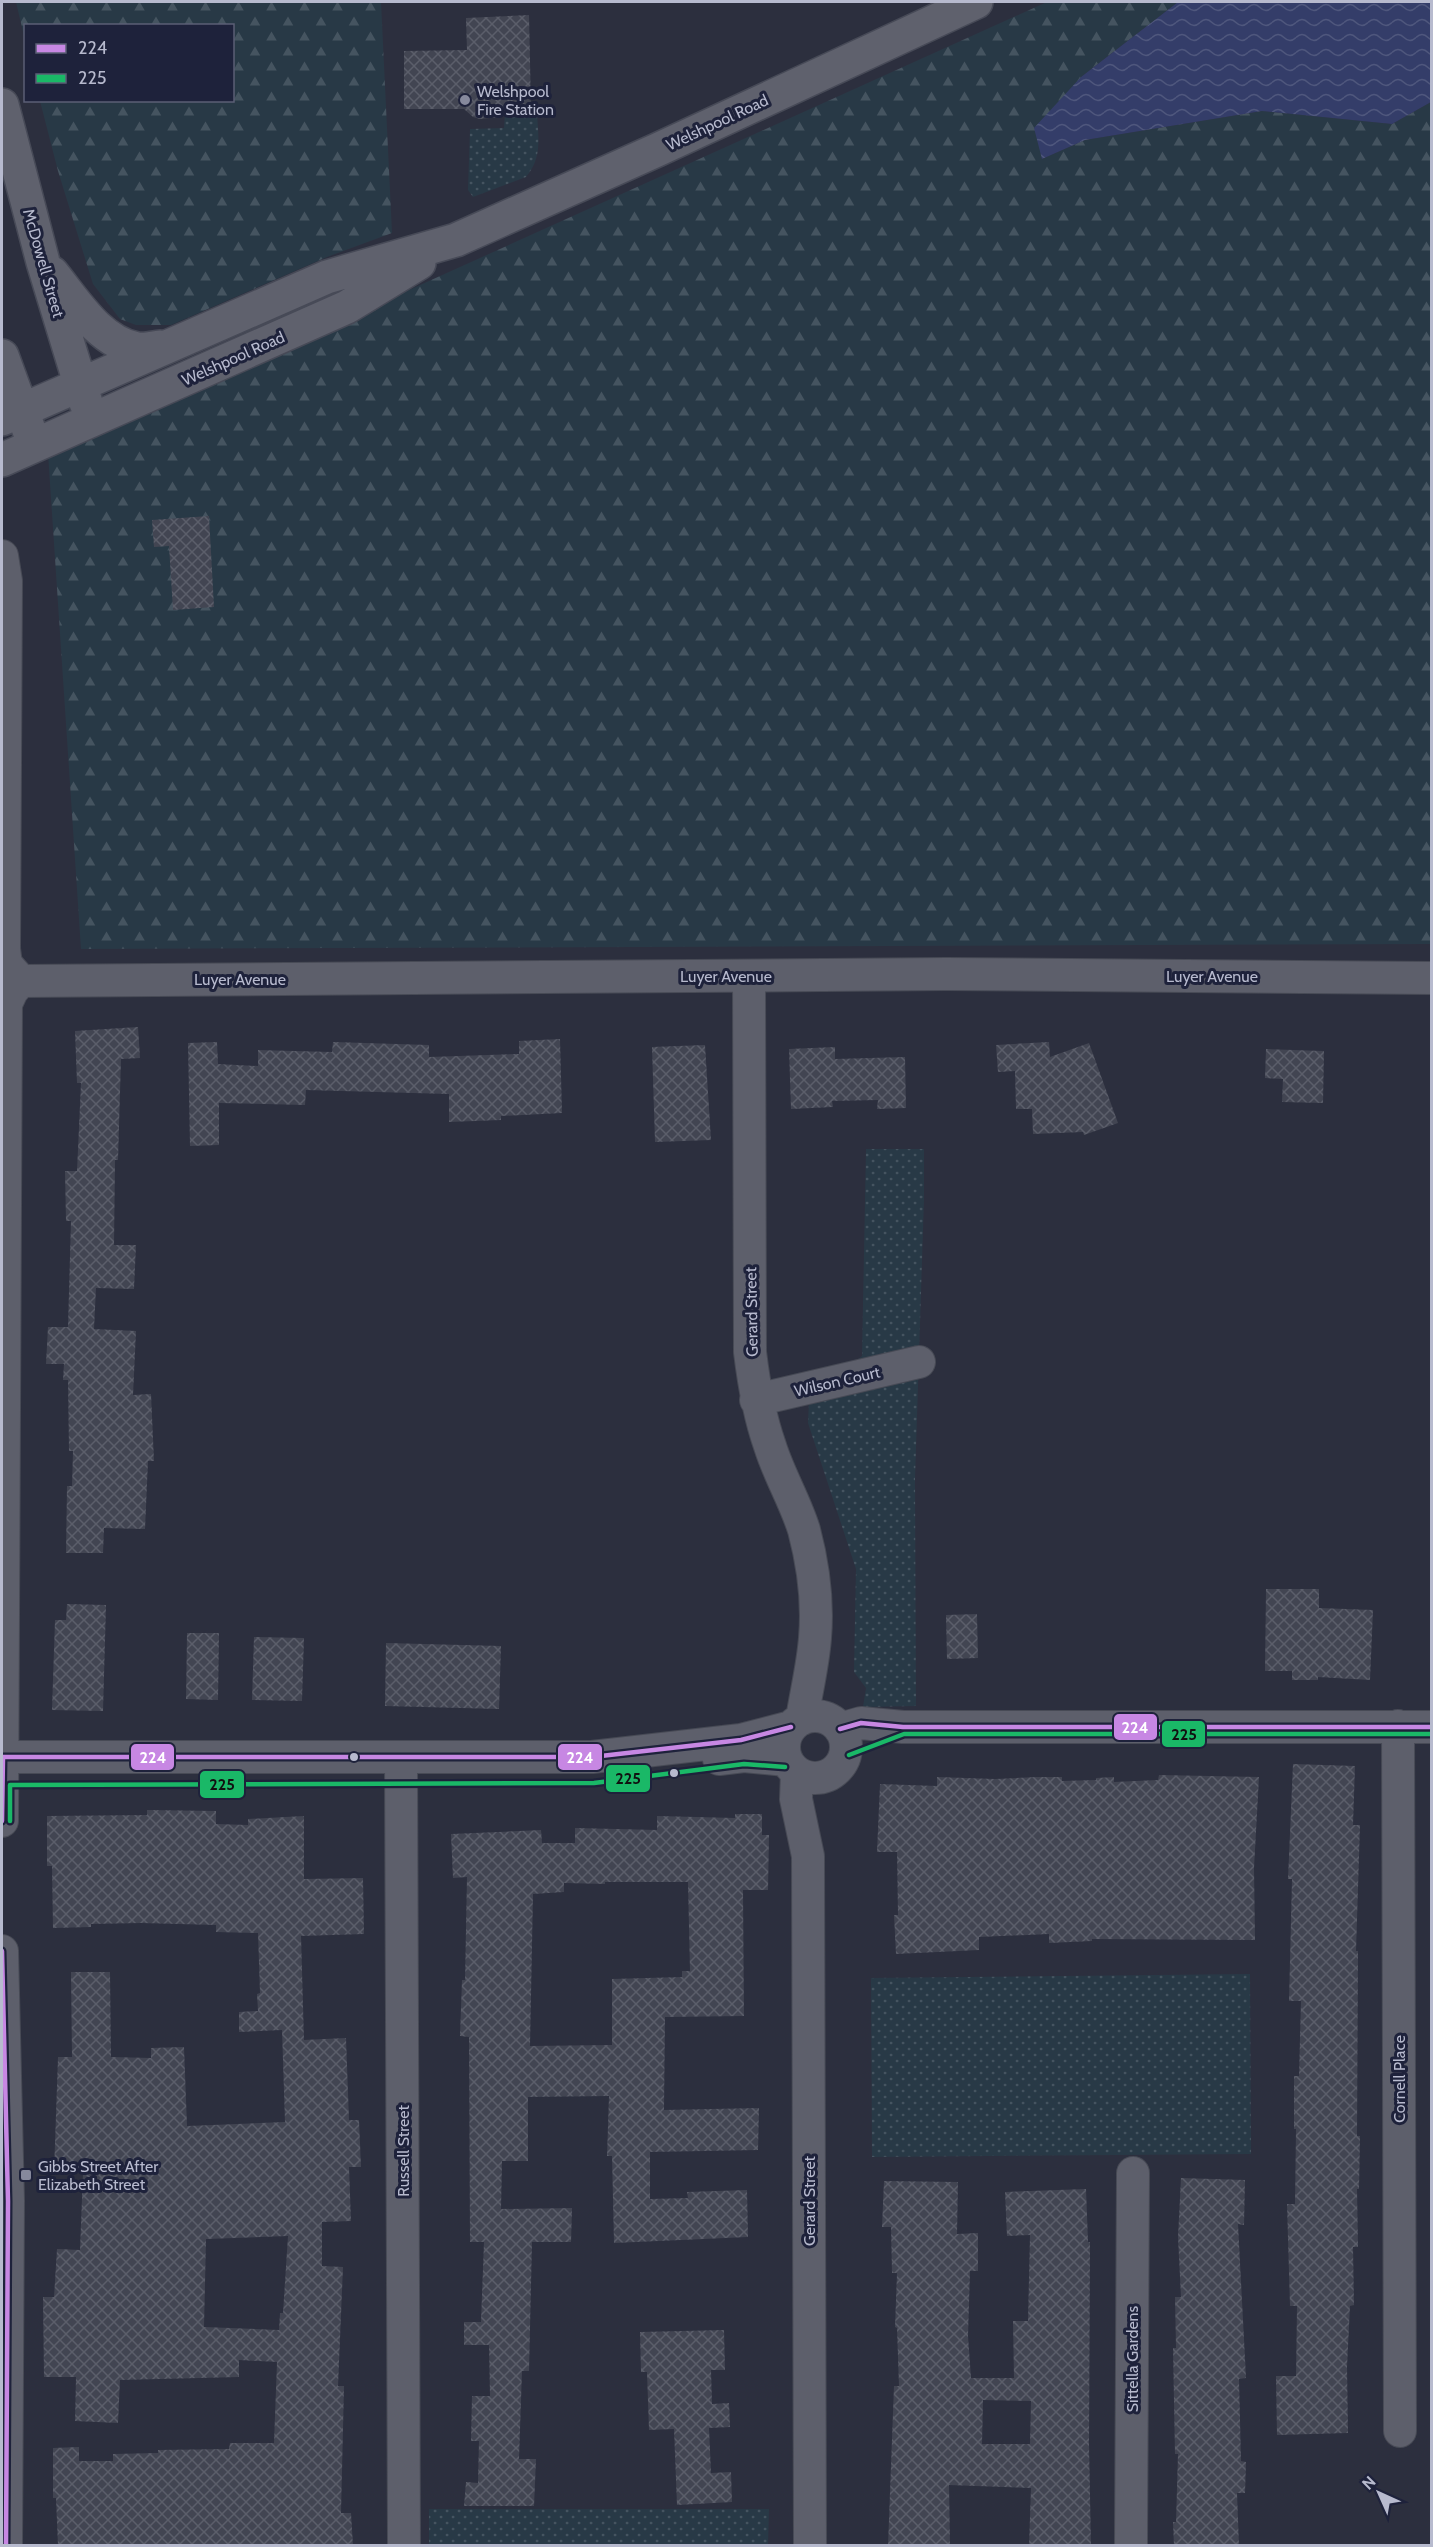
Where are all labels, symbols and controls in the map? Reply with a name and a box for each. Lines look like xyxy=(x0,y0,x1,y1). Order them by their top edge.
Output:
legend xyxy=(24,24,234,102)
text: 224 xyxy=(78,37,107,59)
text: 225 xyxy=(78,67,107,89)
place label: Welshpool Fire Station xyxy=(477,82,554,119)
street label: Welshpool Road xyxy=(663,91,771,154)
marker: Welshpool Fire Station xyxy=(458,93,472,107)
street label: McDowell Street xyxy=(19,207,68,320)
street label: Welshpool Road xyxy=(179,327,287,390)
street label: Luyer Avenue xyxy=(680,967,772,986)
street label: Luyer Avenue xyxy=(1166,967,1258,986)
street label: Luyer Avenue xyxy=(194,970,286,989)
street label: Gerard Street xyxy=(741,1266,762,1357)
street label: Wilson Court xyxy=(792,1362,882,1401)
line badge: 224 xyxy=(1113,1713,1158,1741)
text: 224 xyxy=(1122,1718,1148,1737)
line badge: 225 xyxy=(1161,1720,1206,1748)
text: 225 xyxy=(1171,1725,1197,1744)
line badge: 224 xyxy=(130,1743,175,1771)
line badge: 224 xyxy=(557,1743,603,1771)
text: 224 xyxy=(140,1748,166,1767)
text: 224 xyxy=(567,1748,593,1767)
unlabelled marker xyxy=(348,1751,360,1763)
line badge: 225 xyxy=(605,1764,651,1793)
unlabelled marker xyxy=(668,1767,680,1779)
text: 225 xyxy=(615,1769,641,1788)
line badge: 225 xyxy=(199,1770,245,1799)
text: 225 xyxy=(209,1775,235,1794)
street label: Cornell Place xyxy=(1390,2035,1409,2123)
street label: Russell Street xyxy=(394,2105,413,2197)
street label: Gerard Street xyxy=(800,2155,819,2246)
place label: Gibbs Street After Elizabeth Street xyxy=(38,2157,159,2194)
marker: Gibbs Street After Elizabeth Street xyxy=(19,2168,33,2182)
street label: Sittella Gardens xyxy=(1123,2305,1142,2412)
north arrow xyxy=(1349,2463,1409,2523)
text: N xyxy=(1358,2472,1379,2493)

